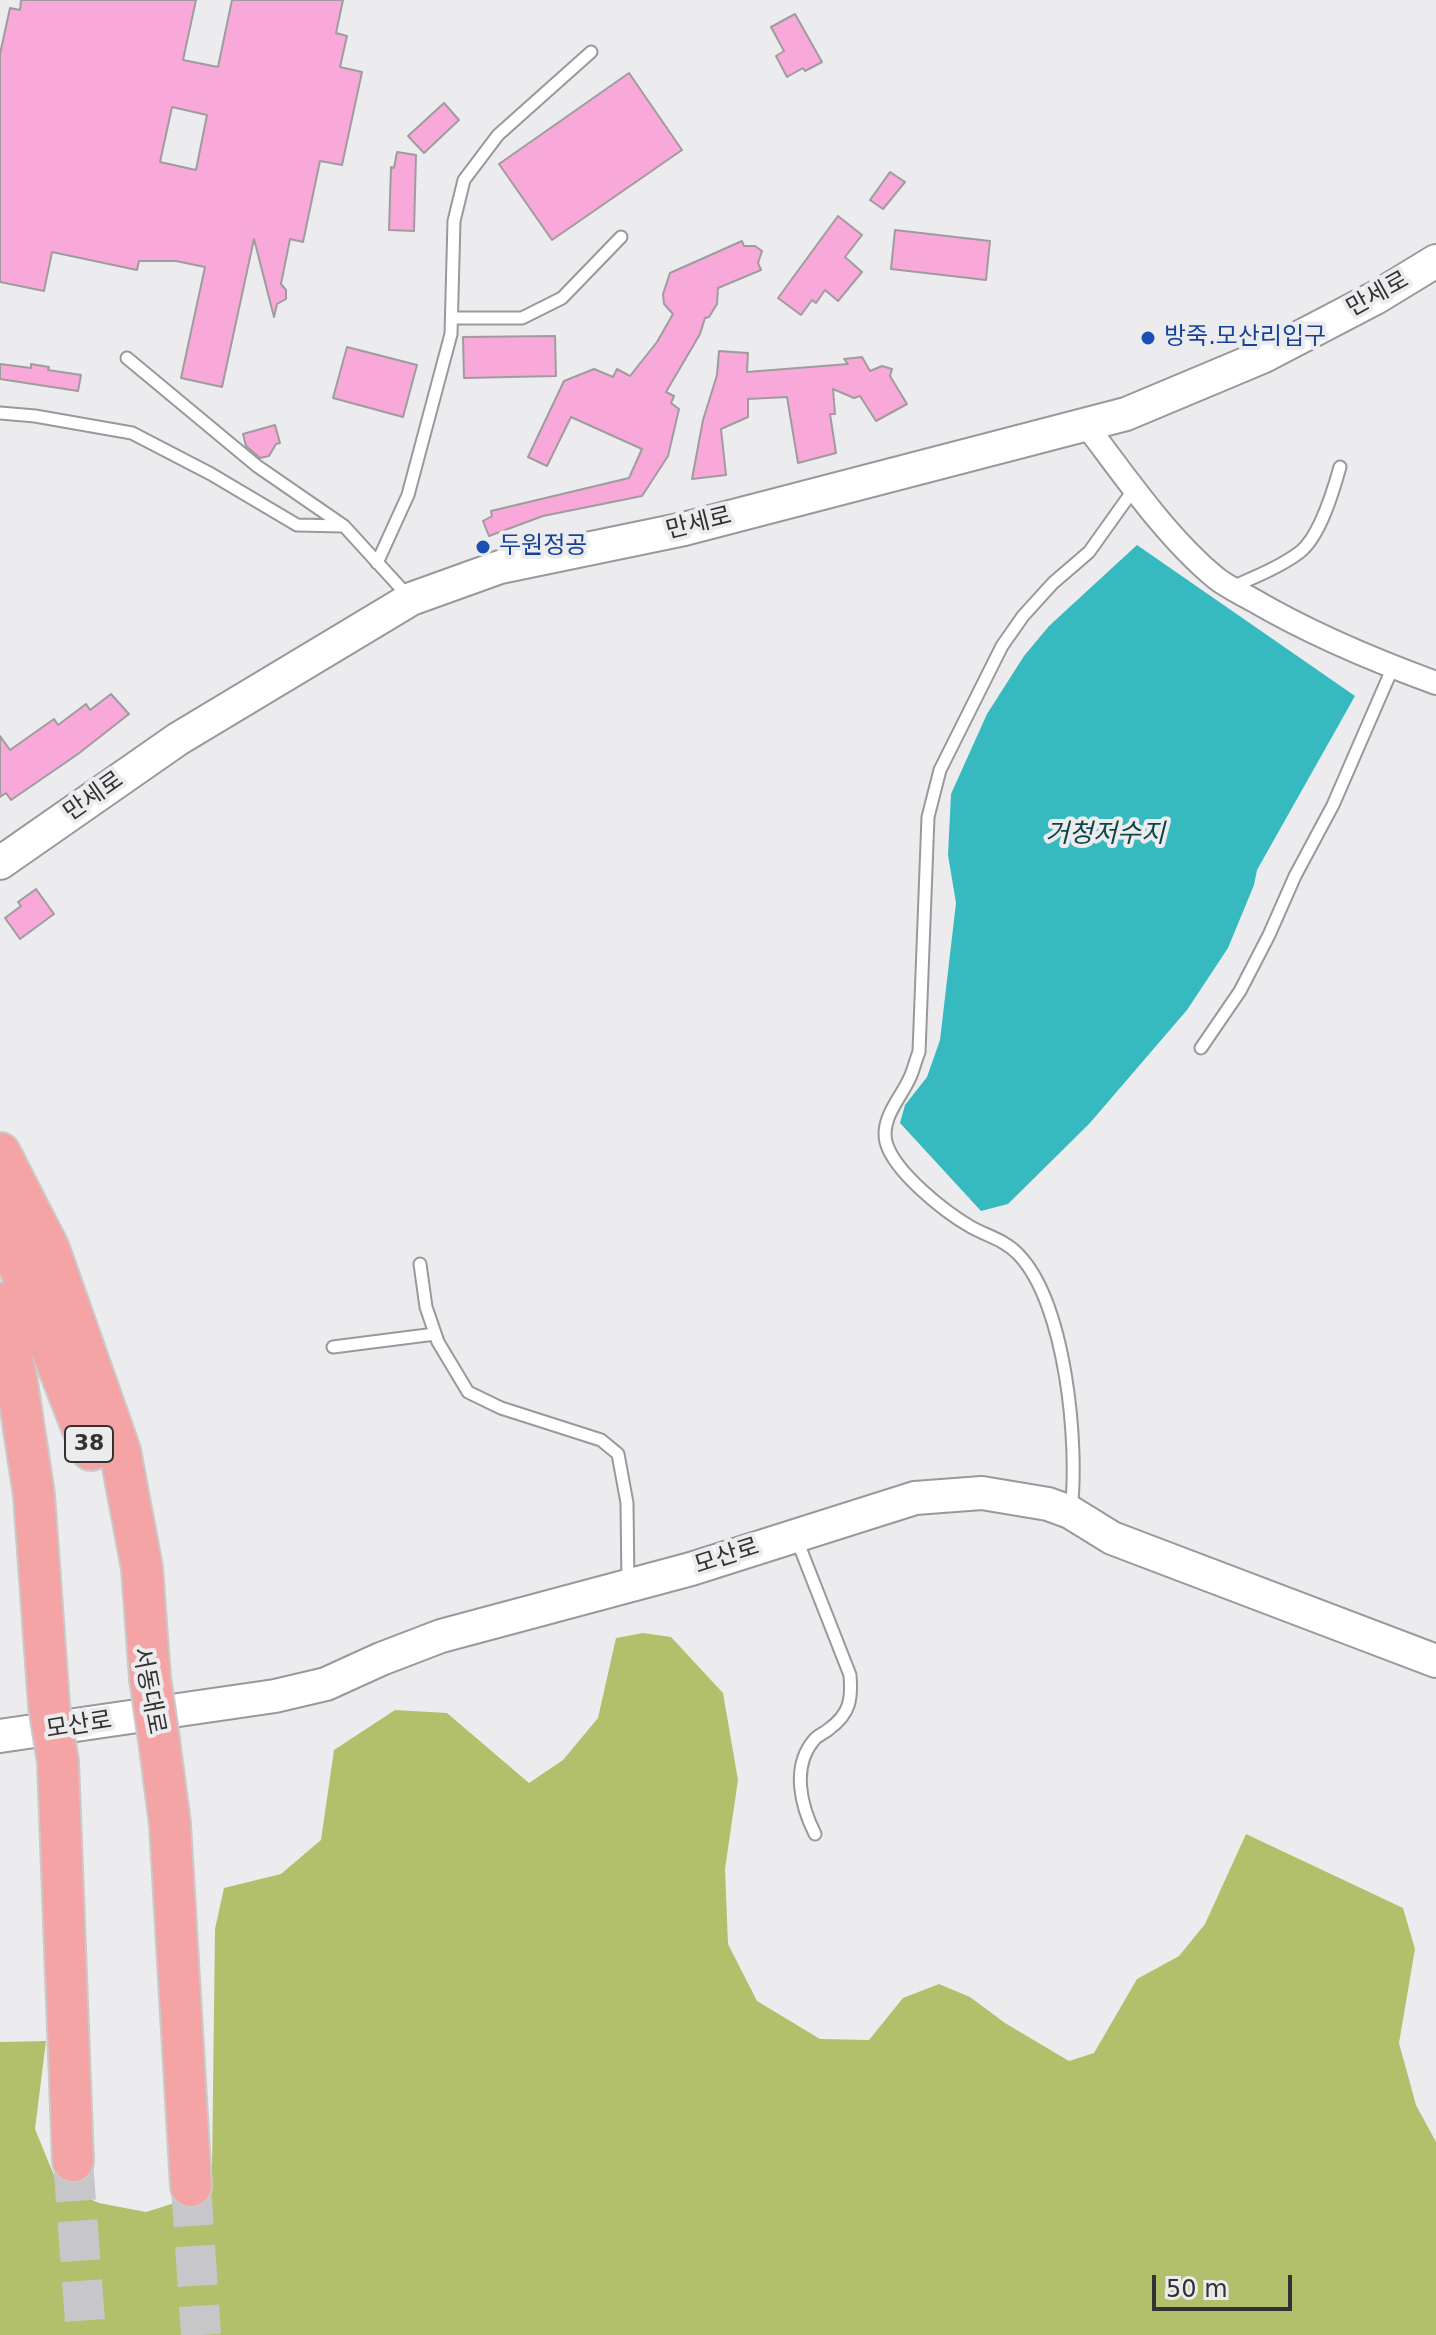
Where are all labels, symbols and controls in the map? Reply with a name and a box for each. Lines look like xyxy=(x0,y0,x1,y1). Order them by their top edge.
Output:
street label: 만세로 xyxy=(1342,266,1414,324)
place label: 방죽.모산리입구 xyxy=(1164,324,1326,352)
marker: 방죽.모산리입구 xyxy=(1139,329,1157,347)
street label: 만세로 xyxy=(663,502,735,546)
place label: 두원정공 xyxy=(499,533,587,561)
marker: 두원정공 xyxy=(474,538,492,556)
street label: 만세로 xyxy=(59,766,129,828)
water label: 거청저수지 xyxy=(1045,819,1165,851)
road number: 38 xyxy=(65,1426,113,1462)
street label: 모산로 xyxy=(691,1533,763,1581)
street label: 서동대로 xyxy=(125,1645,171,1737)
street label: 모산로 xyxy=(44,1707,114,1745)
scale bar xyxy=(1156,2259,1296,2309)
text: 50 m xyxy=(1166,2275,1228,2303)

